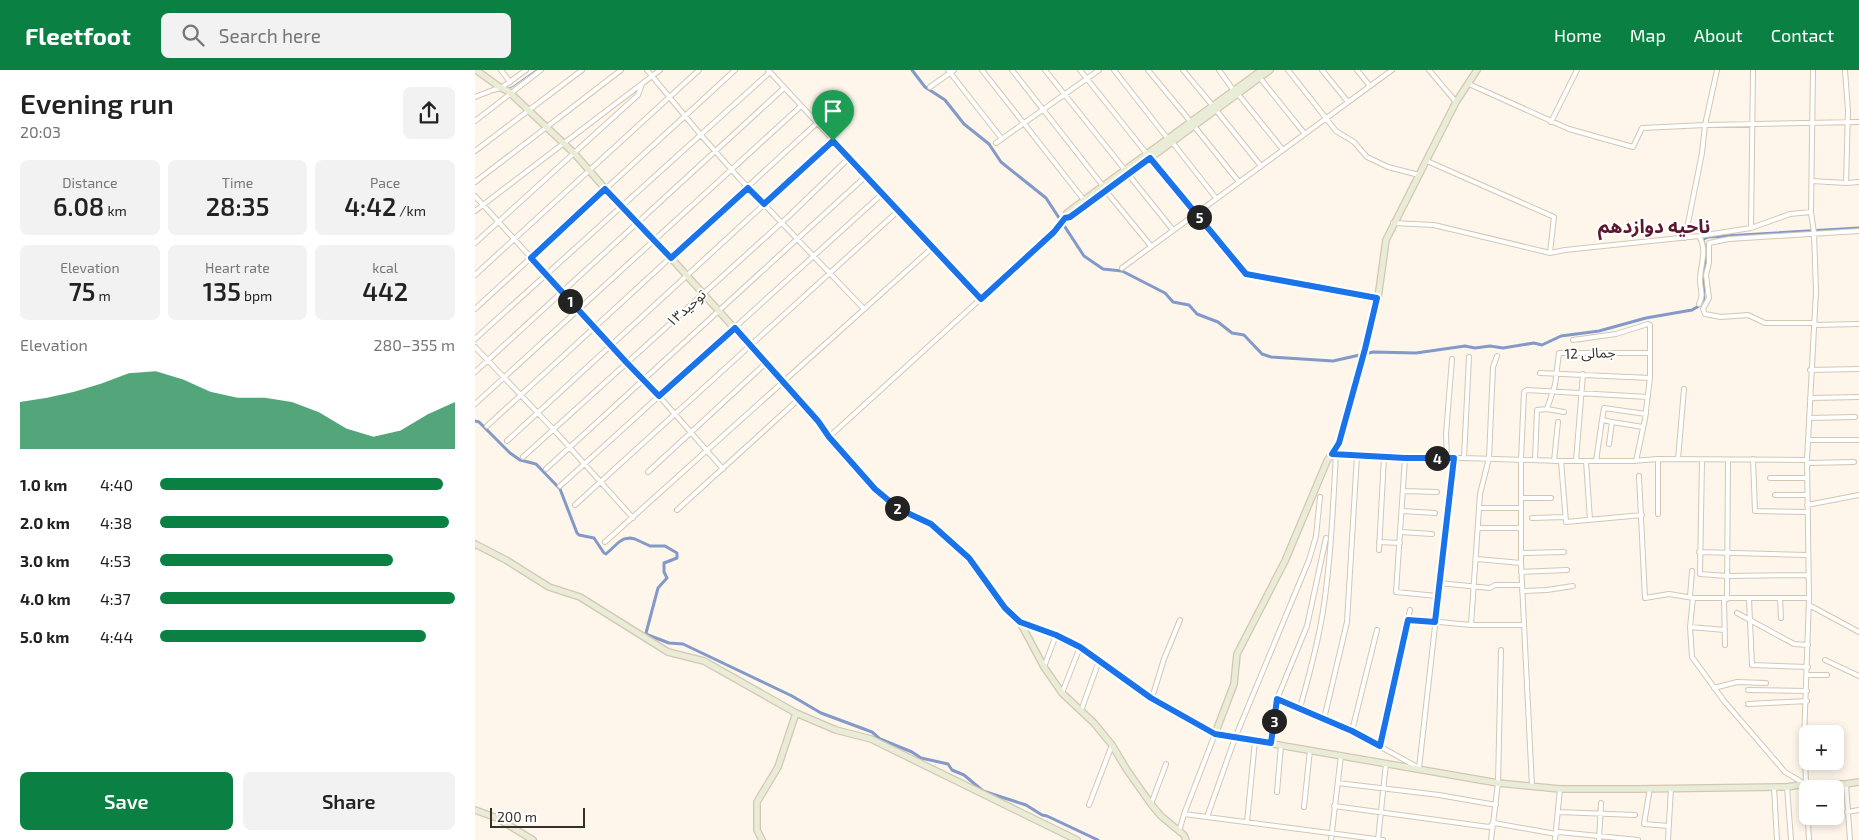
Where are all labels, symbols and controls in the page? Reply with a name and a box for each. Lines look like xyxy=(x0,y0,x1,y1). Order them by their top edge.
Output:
search box xyxy=(161,13,511,58)
text: Fleetfoot xyxy=(25,21,131,50)
icon: search xyxy=(179,21,207,49)
text: Search here xyxy=(219,24,321,47)
text: Home xyxy=(1554,24,1602,46)
text: Map xyxy=(1630,24,1666,46)
text: About xyxy=(1694,24,1743,46)
text: Contact xyxy=(1771,24,1834,46)
text: Evening run xyxy=(20,86,174,120)
button: share xyxy=(403,87,455,139)
pin xyxy=(812,90,854,141)
icon: arrive xyxy=(819,97,847,125)
text: 20:03 xyxy=(20,122,61,141)
text: Distance xyxy=(62,174,117,191)
text: Time xyxy=(222,174,253,191)
text: Pace xyxy=(370,174,400,191)
text: 6.08 xyxy=(53,191,104,221)
text: 28:35 xyxy=(206,191,269,221)
text: 4:42 xyxy=(344,191,396,221)
text: km xyxy=(104,202,127,219)
text: /km xyxy=(396,202,426,219)
pin: 5 xyxy=(1187,204,1211,230)
text: 5 xyxy=(1196,209,1203,226)
district label: ناحیه دوازدهم xyxy=(1598,214,1710,241)
text: Elevation xyxy=(60,259,120,276)
text: Heart rate xyxy=(205,259,270,276)
text: kcal xyxy=(372,259,398,276)
text: 75 xyxy=(69,276,95,306)
text: 135 xyxy=(203,276,241,306)
text: 442 xyxy=(362,276,408,306)
street label: توحید۱۳ xyxy=(662,285,710,331)
text: m xyxy=(95,287,111,304)
text: bpm xyxy=(241,287,272,304)
pin: 1 xyxy=(557,288,583,314)
text: 1 xyxy=(567,293,574,310)
text: Elevation xyxy=(20,335,88,354)
text: 280–355 m xyxy=(374,335,455,354)
street label: جمالی 12 xyxy=(1564,343,1616,363)
pin: 4 xyxy=(1425,446,1449,470)
text: 4 xyxy=(1433,450,1442,467)
text: 1.0 km xyxy=(20,475,67,494)
text: 4:40 xyxy=(100,475,133,494)
pin: 2 xyxy=(885,496,909,520)
text: 2 xyxy=(893,500,902,517)
text: 2.0 km xyxy=(20,513,70,532)
text: 4:38 xyxy=(100,513,132,532)
text: 3.0 km xyxy=(20,551,70,570)
text: 4:53 xyxy=(100,551,131,570)
text: 4.0 km xyxy=(20,589,71,608)
text: 4:37 xyxy=(100,589,131,608)
text: 5.0 km xyxy=(20,627,69,646)
text: 4:44 xyxy=(100,627,133,646)
pin: 3 xyxy=(1261,708,1287,734)
text: 3 xyxy=(1271,713,1278,730)
map controls xyxy=(1799,725,1844,825)
button: + xyxy=(1799,725,1844,770)
button: Save xyxy=(20,772,233,830)
button: Share xyxy=(243,772,455,830)
button: − xyxy=(1799,780,1844,825)
scale bar xyxy=(490,805,585,828)
text: 200 m xyxy=(497,808,537,825)

